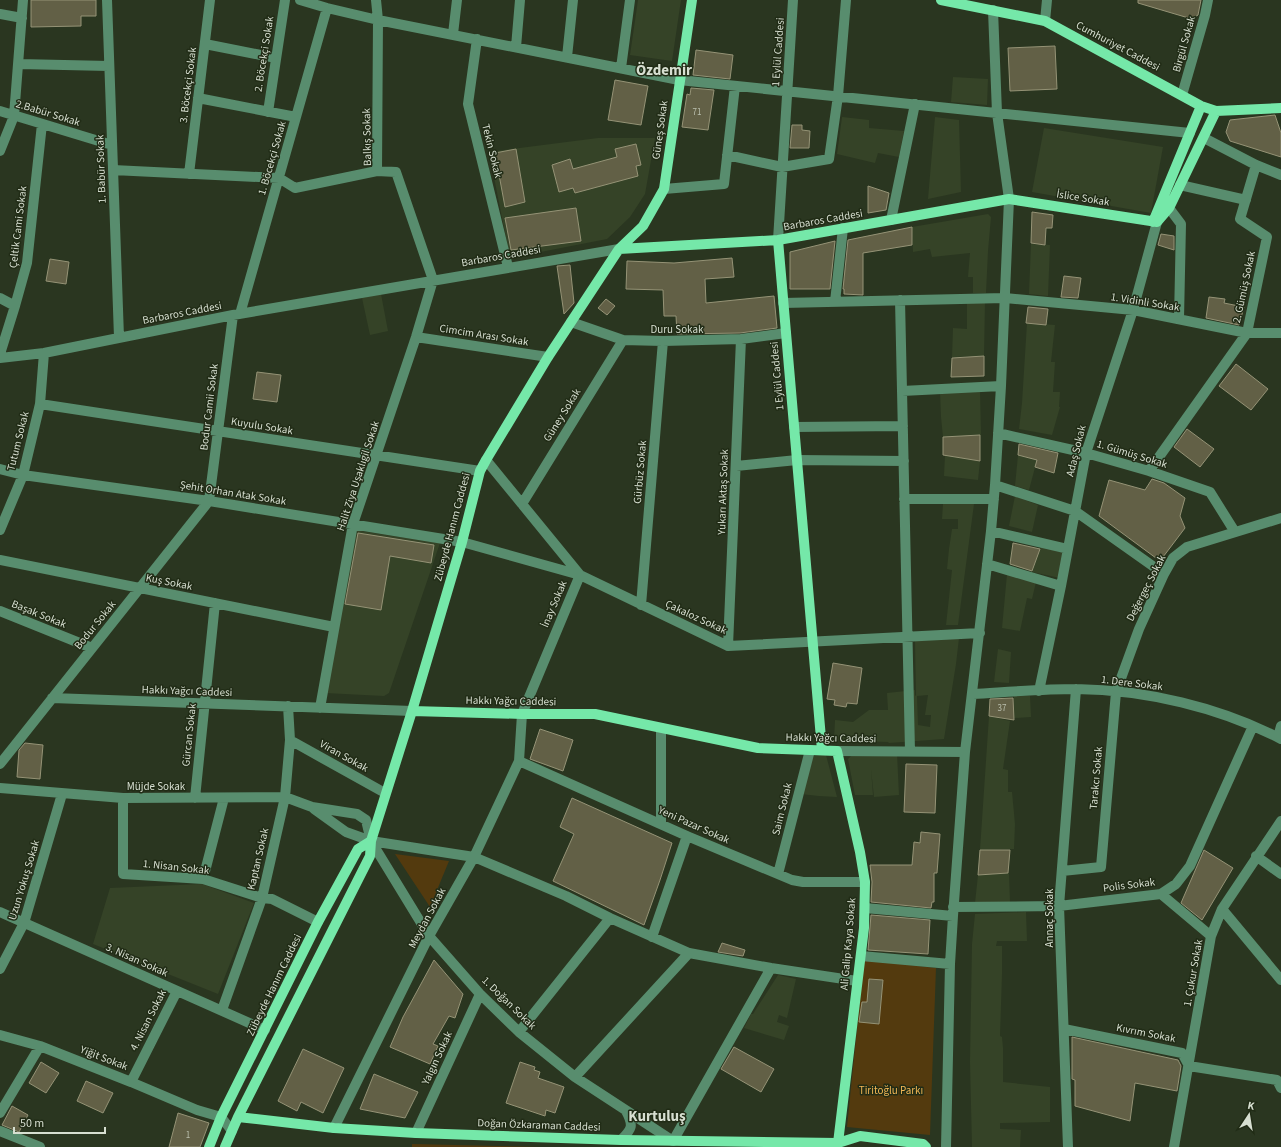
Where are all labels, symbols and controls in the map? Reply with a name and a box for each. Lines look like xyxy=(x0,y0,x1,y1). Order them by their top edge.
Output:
street label: Birgül Sokak xyxy=(1169,14,1199,74)
street label: 2. Böcekçi Sokak xyxy=(251,15,277,93)
street label: 1 Eylül Caddesi xyxy=(768,17,788,87)
street label: Cumhuriyet Caddesi xyxy=(1073,18,1163,74)
street label: 3. Böcekçi Sokak xyxy=(176,46,200,124)
district label: Özdemir xyxy=(636,60,692,81)
street label: 2.Babür Sokak xyxy=(14,96,82,130)
street label: Güneş Sokak xyxy=(648,99,672,160)
house number: 71 xyxy=(693,106,701,119)
street label: Balkış Sokak xyxy=(359,107,375,166)
street label: 1. Böcekçi Sokak xyxy=(254,119,290,197)
street label: Tekin Sokak xyxy=(478,122,506,180)
street label: 1. Babür Sokak xyxy=(92,134,110,204)
street label: Çeltik Cami Sokak xyxy=(6,185,31,269)
street label: İslice Sokak xyxy=(1055,186,1111,210)
street label: Barbaros Caddesi xyxy=(782,206,864,234)
street label: Barbaros Caddesi xyxy=(460,242,542,270)
street label: 2. Gümüş Sokak xyxy=(1229,249,1259,324)
street label: 1. Vidinli Sokak xyxy=(1110,289,1181,315)
street label: Barbaros Caddesi xyxy=(141,298,223,328)
street label: Cimcim Arası Sokak xyxy=(438,321,530,350)
street label: Duru Sokak xyxy=(651,322,704,337)
street label: 1 Eylül Caddesi xyxy=(767,341,787,411)
street label: Bodur Camii Sokak xyxy=(196,362,222,451)
street label: Güney Sokak xyxy=(540,385,584,444)
street label: Tutum Sokak xyxy=(3,409,33,472)
street label: Kuyulu Sokak xyxy=(230,414,295,438)
street label: Halit Ziya Uşaklıgil Sokak xyxy=(333,418,383,533)
street label: Adaş Sokak xyxy=(1062,423,1090,478)
street label: 1. Gümüş Sokak xyxy=(1095,436,1170,472)
street label: Gürbüz Sokak xyxy=(630,439,650,504)
street label: Yukarı Aktaş Sokak xyxy=(714,448,732,536)
street label: Zübeyde Hanım Caddesi xyxy=(430,471,474,583)
street label: Şehit Orhan Atak Sokak xyxy=(179,477,288,509)
street label: Değergeç Sokak xyxy=(1123,552,1169,624)
street label: Kuş Sokak xyxy=(144,570,194,594)
street label: İnay Sokak xyxy=(537,578,571,630)
street label: Başak Sokak xyxy=(9,596,69,632)
street label: Çakaloz Sokak xyxy=(663,596,730,638)
street label: Bodur Sokak xyxy=(71,597,120,653)
street label: 1. Dere Sokak xyxy=(1100,672,1164,694)
street label: Hakkı Yağcı Caddesi xyxy=(141,682,233,700)
street label: Hakkı Yağcı Caddesi xyxy=(466,693,556,709)
street label: Gürcan Sokak xyxy=(178,702,200,767)
house number: 37 xyxy=(998,702,1007,715)
street label: Hakkı Yağcı Caddesi xyxy=(786,730,876,746)
street label: Viran Sokak xyxy=(317,736,372,776)
street label: Tarakcı Sokak xyxy=(1086,745,1106,810)
street label: Müjde Sokak xyxy=(127,779,186,794)
street label: Saim Sokak xyxy=(768,781,796,837)
street label: Yeni Pazar Sokak xyxy=(655,802,733,848)
street label: Kaptan Sokak xyxy=(244,826,273,891)
street label: Uzun Yokuş Sokak xyxy=(5,838,43,922)
street label: 1. Nisan Sokak xyxy=(142,856,211,878)
street label: Polis Sokak xyxy=(1102,874,1156,896)
street label: Meydan Sokak xyxy=(405,885,450,951)
street label: Annaç Sokak xyxy=(1042,888,1057,947)
street label: Ali Galip Kaya Sokak xyxy=(836,897,860,991)
street label: Zübeyde Hanım Caddesi xyxy=(243,932,305,1038)
street label: 1. Çukur Sokak xyxy=(1180,938,1206,1008)
street label: 3. Nisan Sokak xyxy=(103,940,171,981)
street label: 1. Doğan Sokak xyxy=(478,973,540,1033)
street label: 4. Nisan Sokak xyxy=(126,986,170,1053)
street label: Kıvrım Sokak xyxy=(1115,1020,1178,1046)
street label: Yalgın Sokak xyxy=(418,1028,456,1088)
street label: Yiğit Sokak xyxy=(77,1042,131,1074)
park label: Tiritoğlu Parkı xyxy=(859,1083,923,1098)
north arrow xyxy=(1229,1095,1269,1135)
text: K xyxy=(1246,1098,1256,1114)
district label: Kurtuluş xyxy=(628,1106,686,1127)
scale bar xyxy=(14,1109,105,1135)
text: 50 m xyxy=(20,1115,44,1132)
street label: Doğan Özkaraman Caddesi xyxy=(477,1115,601,1135)
house number: 1 xyxy=(186,1129,190,1142)

